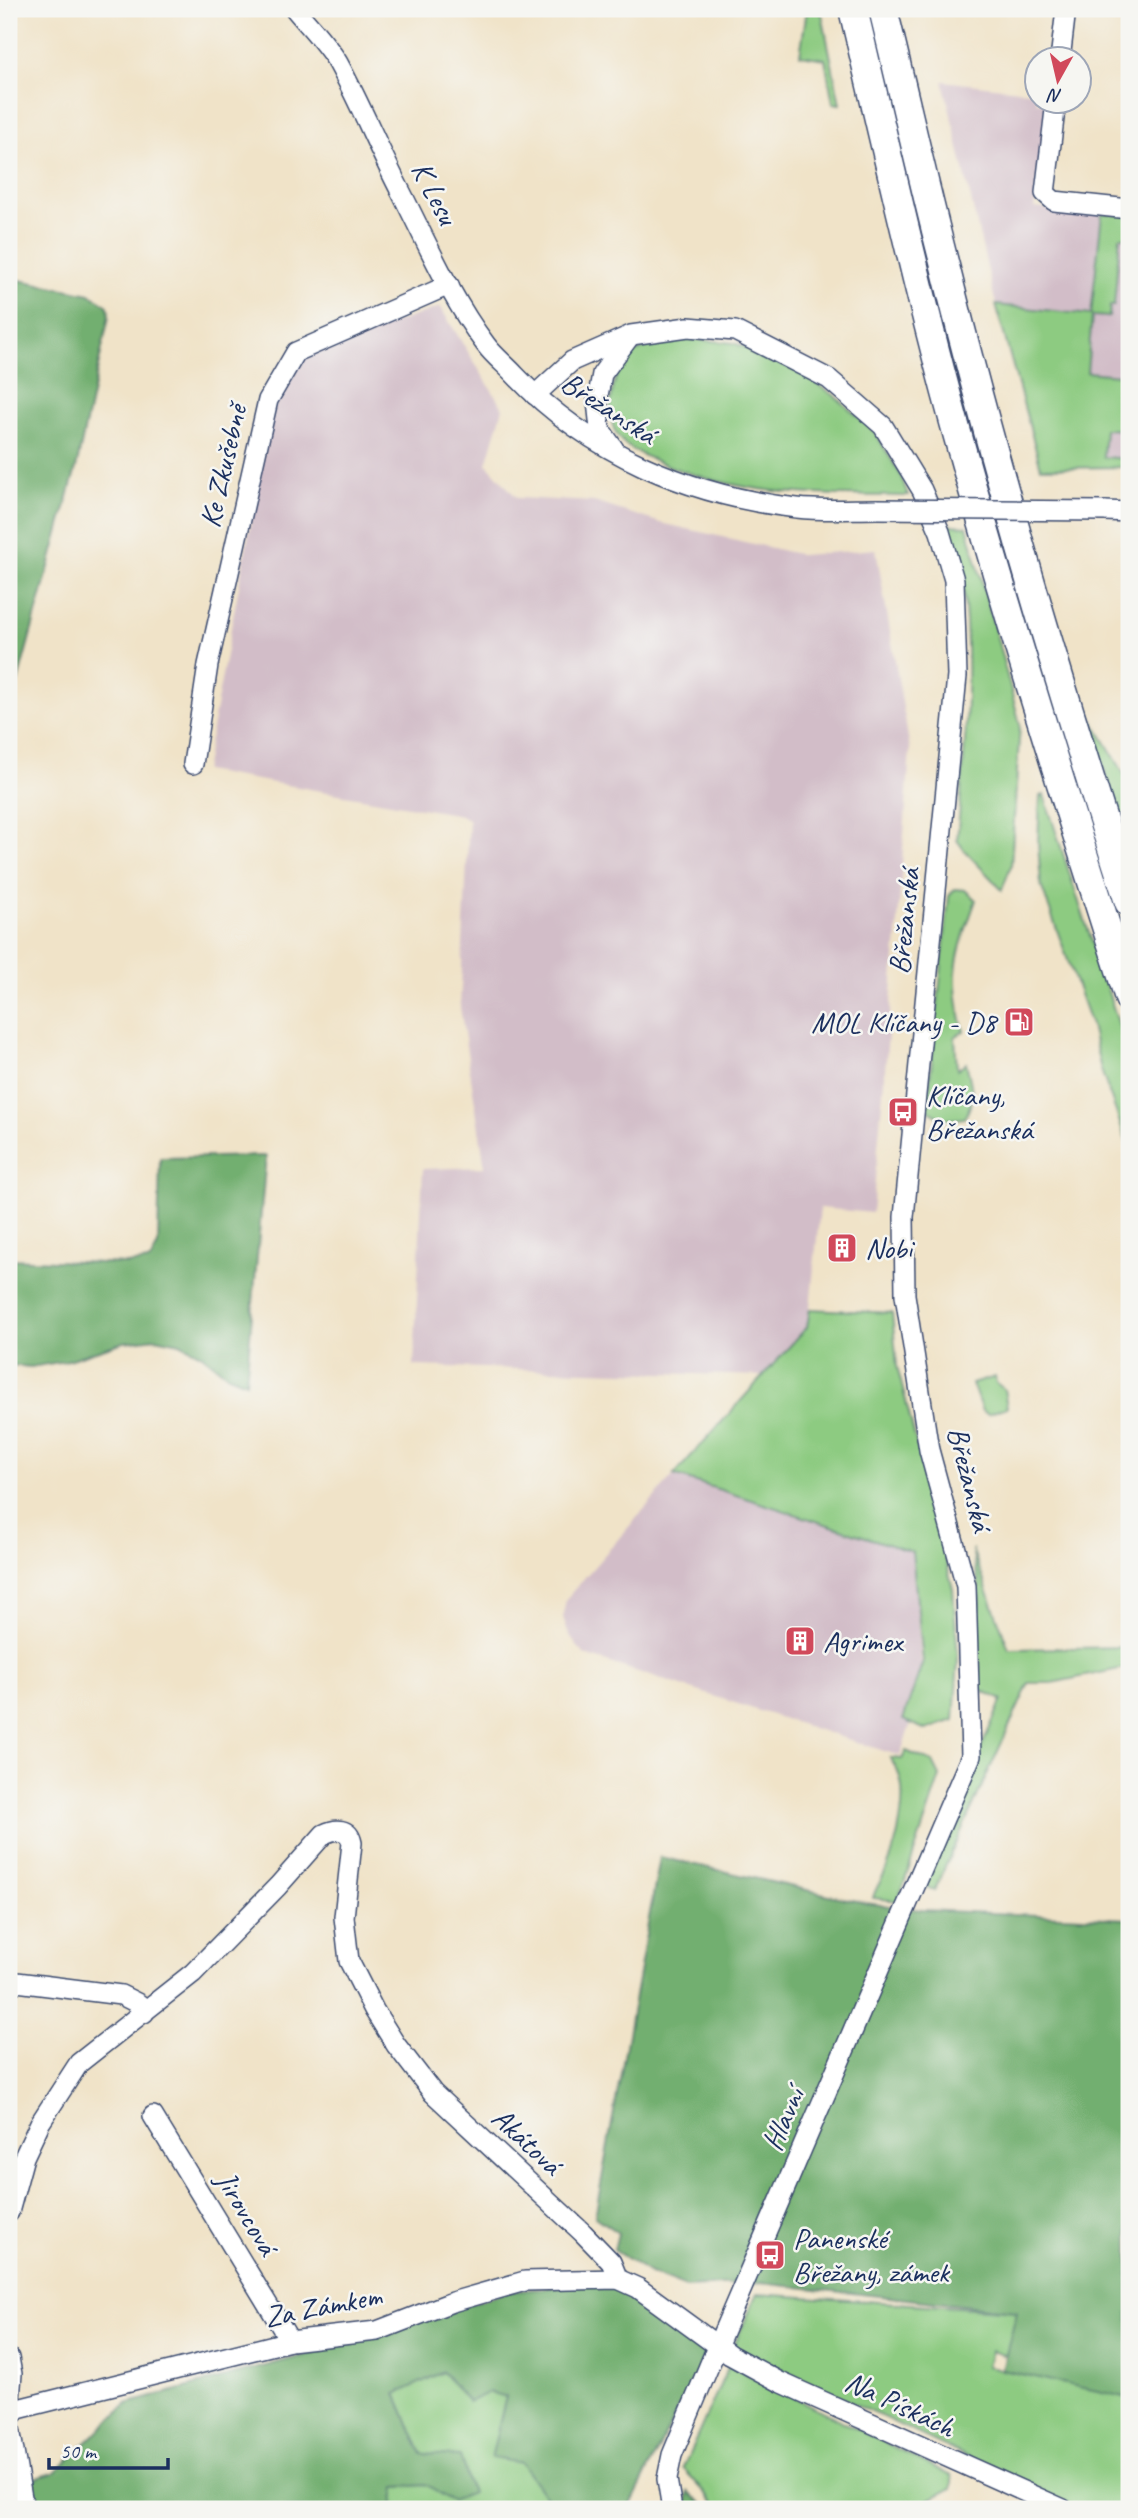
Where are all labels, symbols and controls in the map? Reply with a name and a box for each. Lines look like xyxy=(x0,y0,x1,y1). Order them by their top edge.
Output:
north arrow xyxy=(1023,46,1092,116)
text: N xyxy=(1045,83,1063,109)
street label: K Lesu xyxy=(403,155,468,233)
street label: Břežanská xyxy=(554,363,666,455)
street label: Ke Zkušebně xyxy=(190,397,256,531)
street label: Břežanská xyxy=(880,863,929,976)
place label: MOL Klíčany - D8 xyxy=(811,1003,998,1041)
fuel station icon: MOL Klíčany - D8 xyxy=(1002,1005,1036,1039)
place label: Klíčany, Břežanská xyxy=(926,1076,1035,1148)
bus stop icon: Klíčany, Břežanská xyxy=(886,1095,920,1129)
place label: Nobi xyxy=(865,1229,916,1267)
building icon: Nobi xyxy=(825,1231,859,1265)
street label: Břežanská xyxy=(939,1423,1002,1538)
place label: Agrimex xyxy=(823,1622,905,1660)
building icon: Agrimex xyxy=(783,1624,817,1658)
street label: Hlavní xyxy=(753,2076,816,2156)
street label: Akátová xyxy=(484,2099,572,2185)
street label: Jirovcová xyxy=(206,2162,288,2264)
place label: Panenské Břežany, zámek xyxy=(793,2219,951,2291)
bus stop icon: Panenské Břežany, zámek xyxy=(753,2238,787,2272)
street label: Za Zámkem xyxy=(261,2276,386,2336)
street label: Na Pískách xyxy=(839,2362,962,2446)
scale bar xyxy=(49,2427,168,2471)
text: 50 m xyxy=(60,2438,98,2464)

